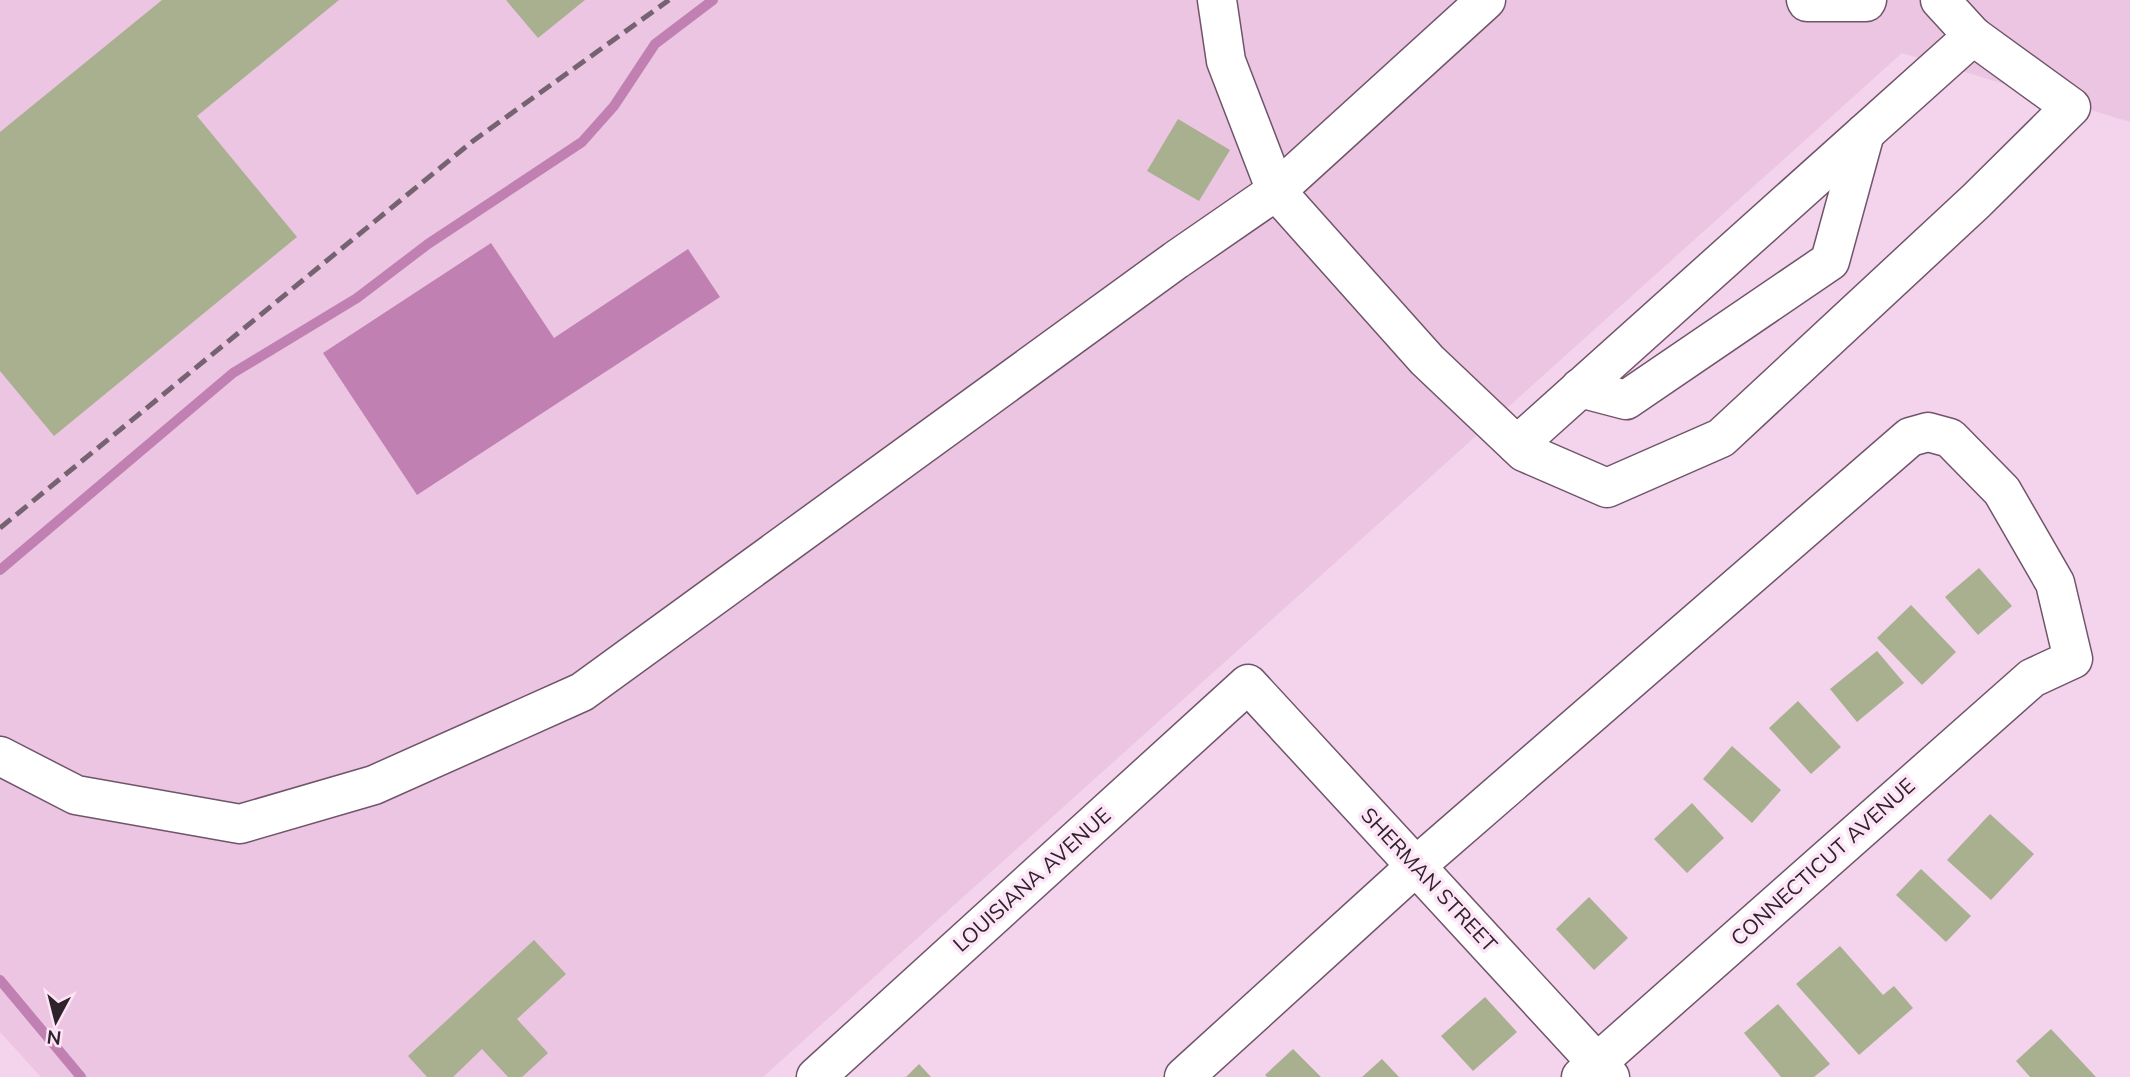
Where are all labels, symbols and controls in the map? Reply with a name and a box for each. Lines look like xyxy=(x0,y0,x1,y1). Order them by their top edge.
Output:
street label: CONNECTICUT AVENUE xyxy=(1725,772,1920,951)
street label: LOUISIANA AVENUE xyxy=(947,802,1115,957)
street label: SHERMAN STREET xyxy=(1356,802,1503,957)
north arrow xyxy=(21,986,91,1056)
text: N xyxy=(45,1025,63,1051)

